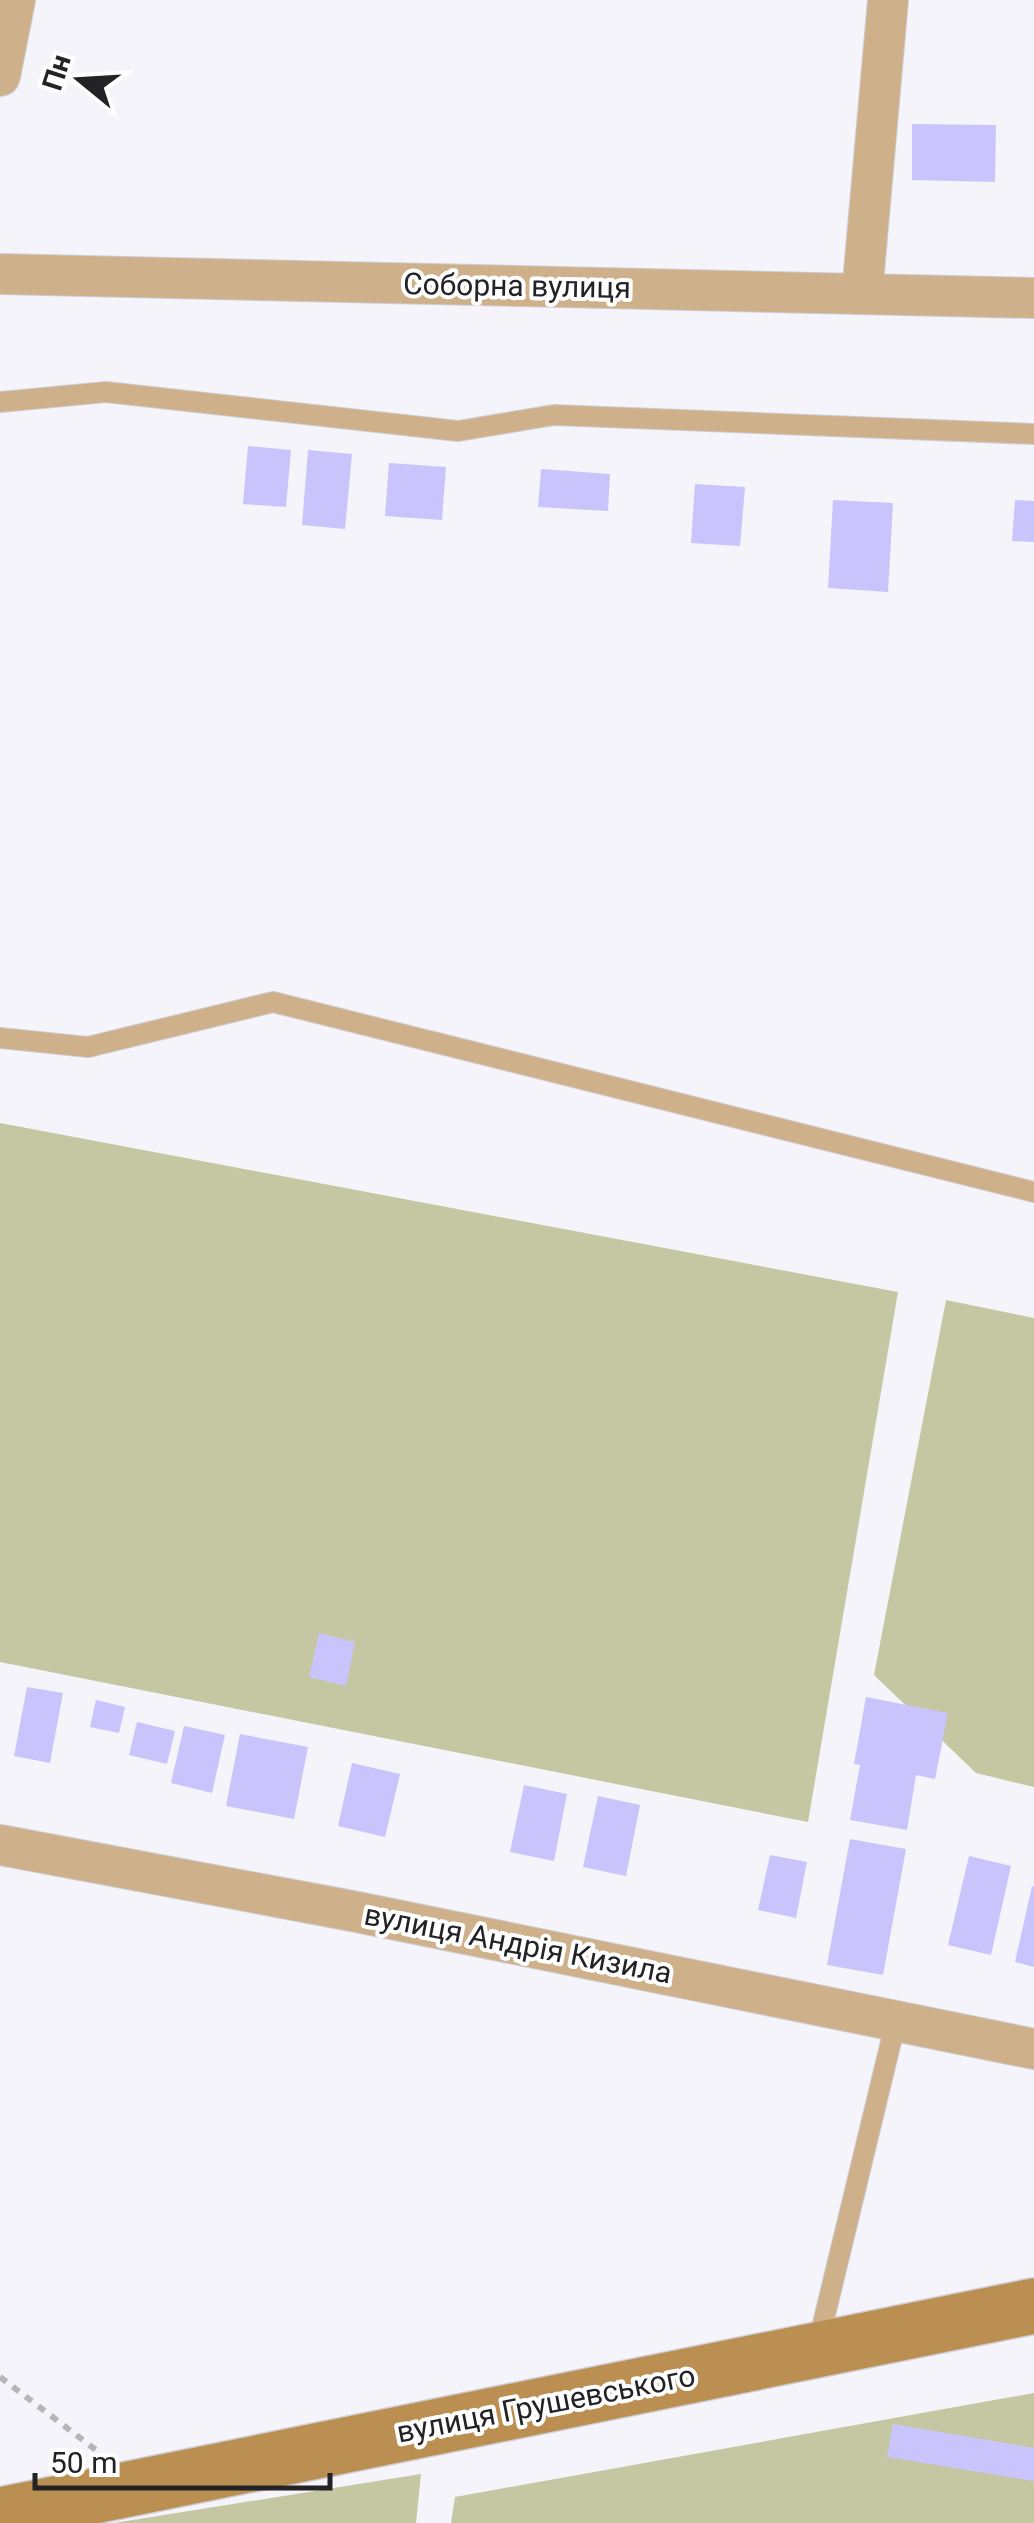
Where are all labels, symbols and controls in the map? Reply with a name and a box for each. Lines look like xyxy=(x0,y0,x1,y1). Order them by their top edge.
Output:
north arrow xyxy=(30,30,130,130)
text: Пн xyxy=(35,50,78,94)
street label: Соборна вулиця xyxy=(403,266,631,305)
street label: вулиця Андрія Кизила xyxy=(361,1897,675,1991)
street label: вулиця Грушевського xyxy=(394,2357,698,2450)
scale bar xyxy=(35,2428,330,2490)
text: 50 m xyxy=(50,2445,117,2480)

